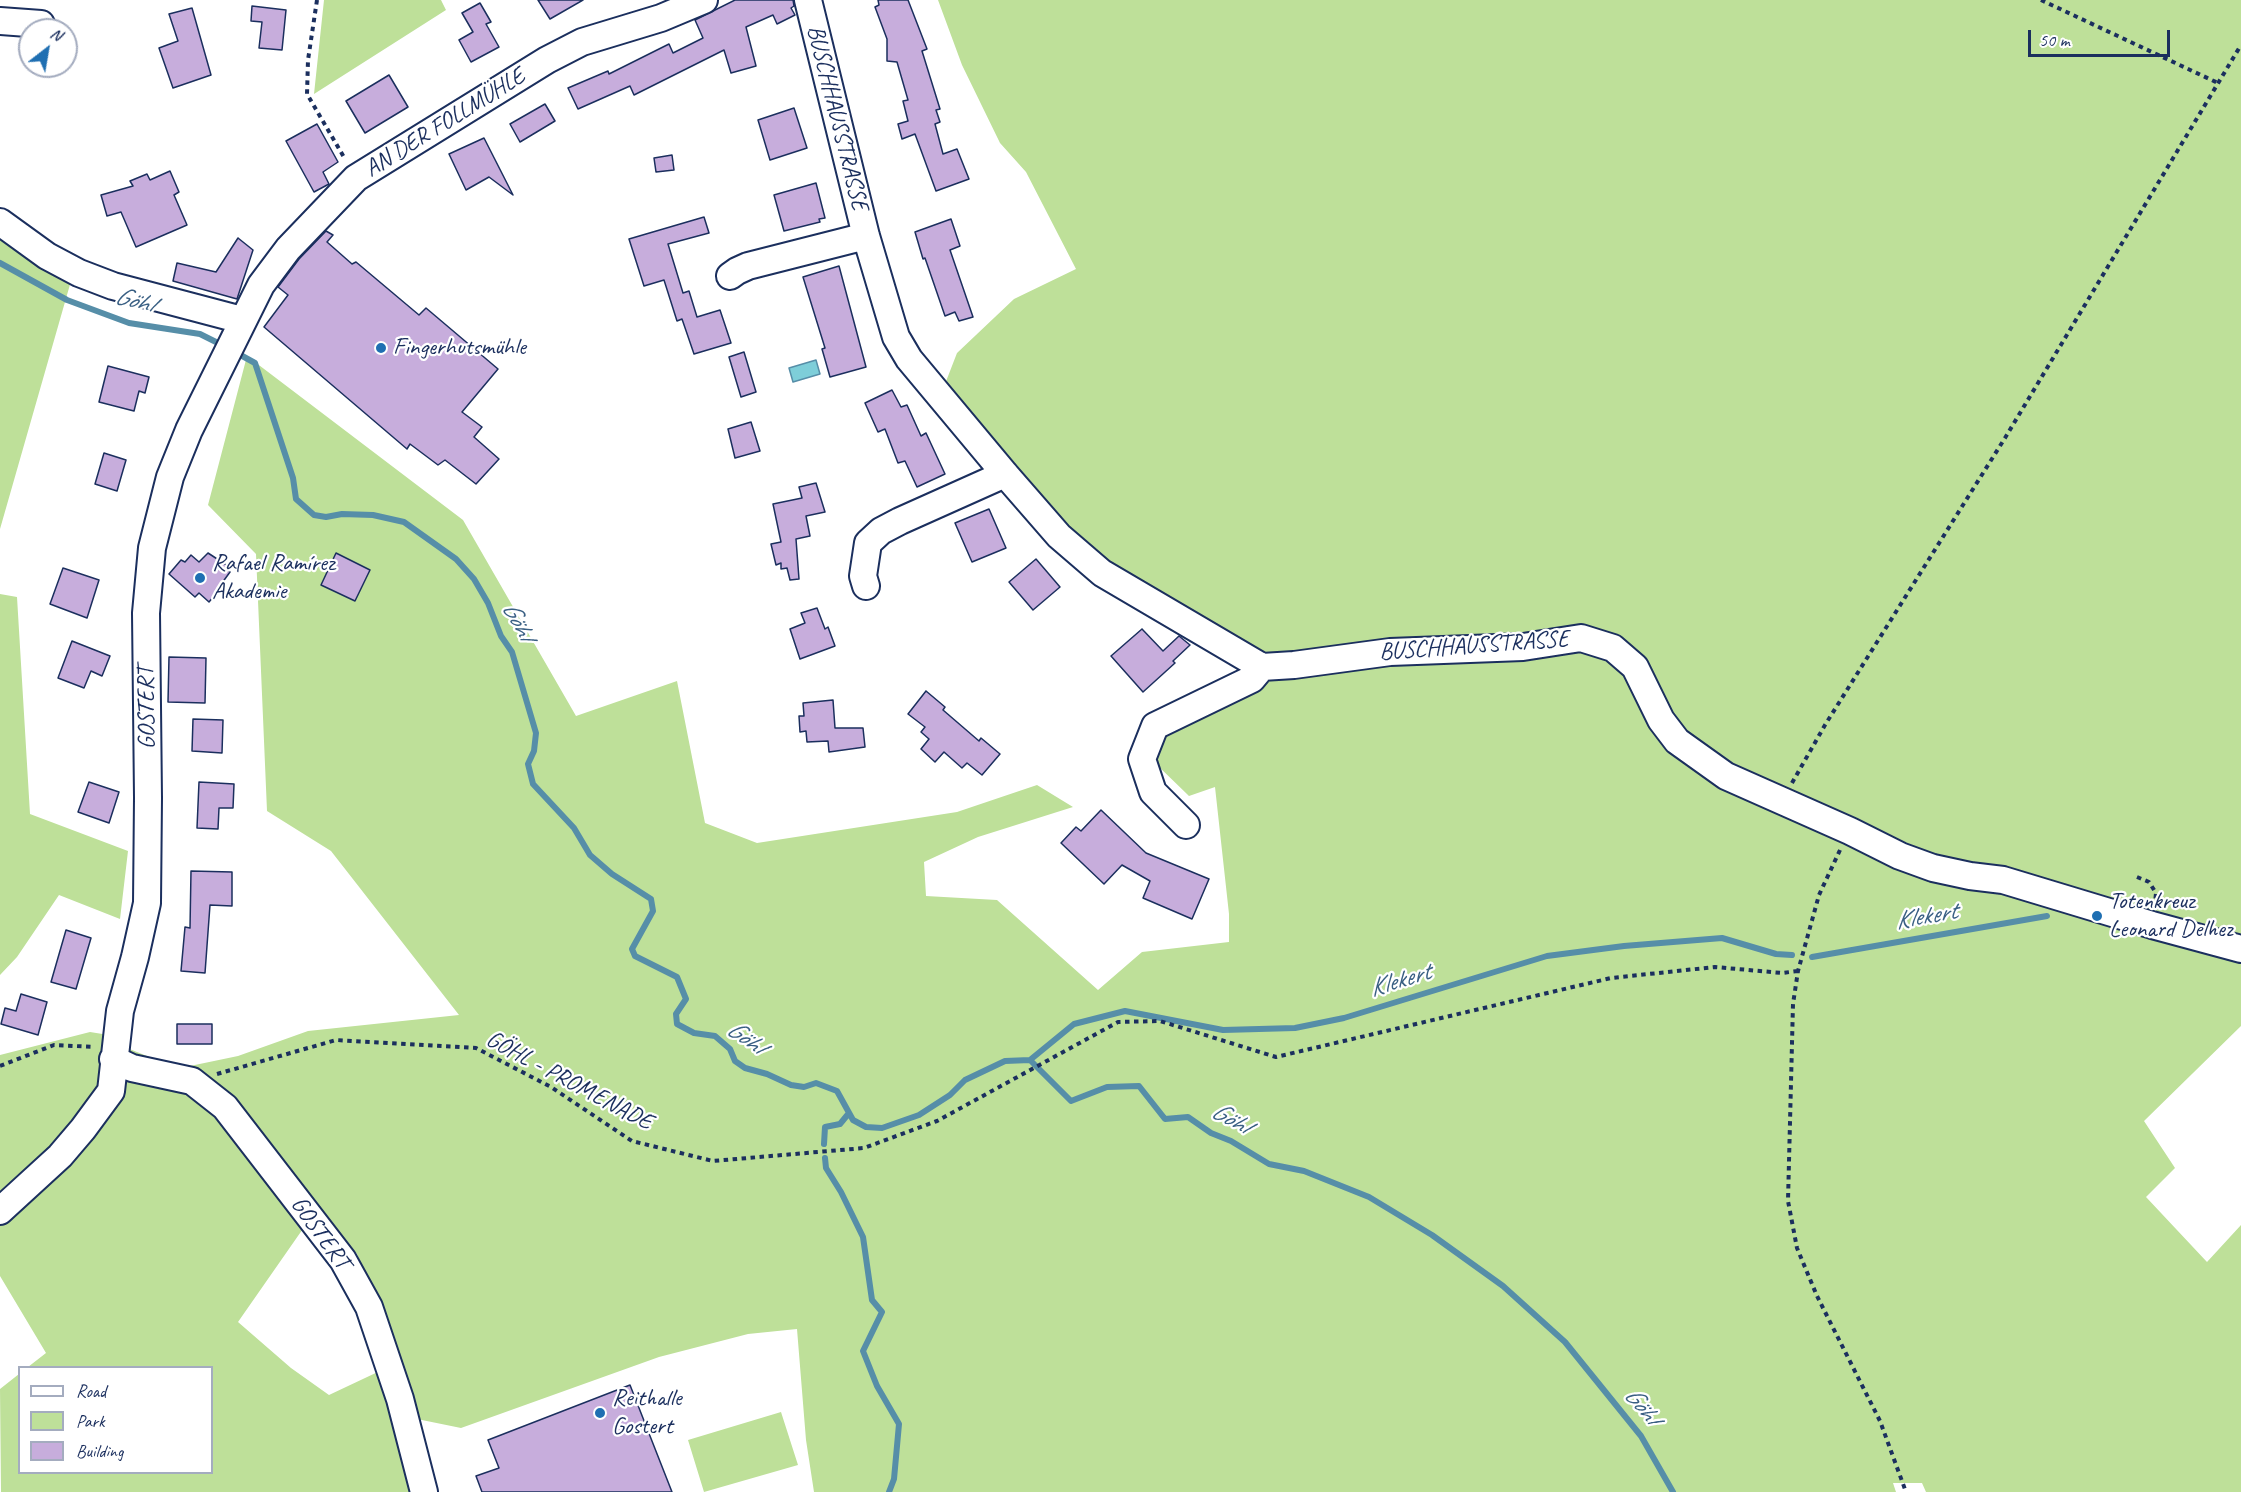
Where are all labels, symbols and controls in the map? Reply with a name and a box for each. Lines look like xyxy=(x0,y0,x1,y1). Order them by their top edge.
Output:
north arrow xyxy=(18,18,78,78)
scale bar xyxy=(2031,18,2174,56)
street label: BUSCHHAUSSTRASSE xyxy=(800,22,874,214)
text: N xyxy=(47,23,66,45)
text: 50 m xyxy=(2039,29,2070,51)
street label: AN DER FOLLMÜHLE xyxy=(359,62,531,184)
water label: Göhl xyxy=(111,281,157,321)
place label: Fingerhutsmühle xyxy=(393,334,526,362)
marker: Fingerhutsmühle xyxy=(374,341,388,355)
place label: Rafael Ramírez Akademie xyxy=(212,550,334,606)
marker: Rafael Ramírez Akademie xyxy=(193,571,207,585)
water label: Göhl xyxy=(494,597,540,645)
street label: BUSCHHAUSSTRASSE xyxy=(1378,625,1570,667)
street label: GOSTERT xyxy=(132,666,162,750)
place label: Totenkreuz Leonard Delhez xyxy=(2109,888,2232,944)
water label: Klekert xyxy=(1893,896,1959,938)
marker: Totenkreuz Leonard Delhez xyxy=(2090,909,2104,923)
water label: Klekert xyxy=(1366,957,1434,1005)
water label: Göhl xyxy=(720,1014,770,1062)
street label: GÖHL - PROMENADE xyxy=(481,1025,657,1137)
water label: Göhl xyxy=(1206,1096,1254,1142)
street label: GOSTERT xyxy=(284,1191,356,1275)
legend xyxy=(18,1366,213,1474)
text: Road xyxy=(76,1380,106,1402)
water label: Göhl xyxy=(1617,1381,1665,1431)
place label: Reithalle Gostert xyxy=(612,1385,682,1441)
marker: Reithalle Gostert xyxy=(593,1406,607,1420)
text: Park xyxy=(76,1410,105,1432)
text: Building xyxy=(76,1440,123,1462)

